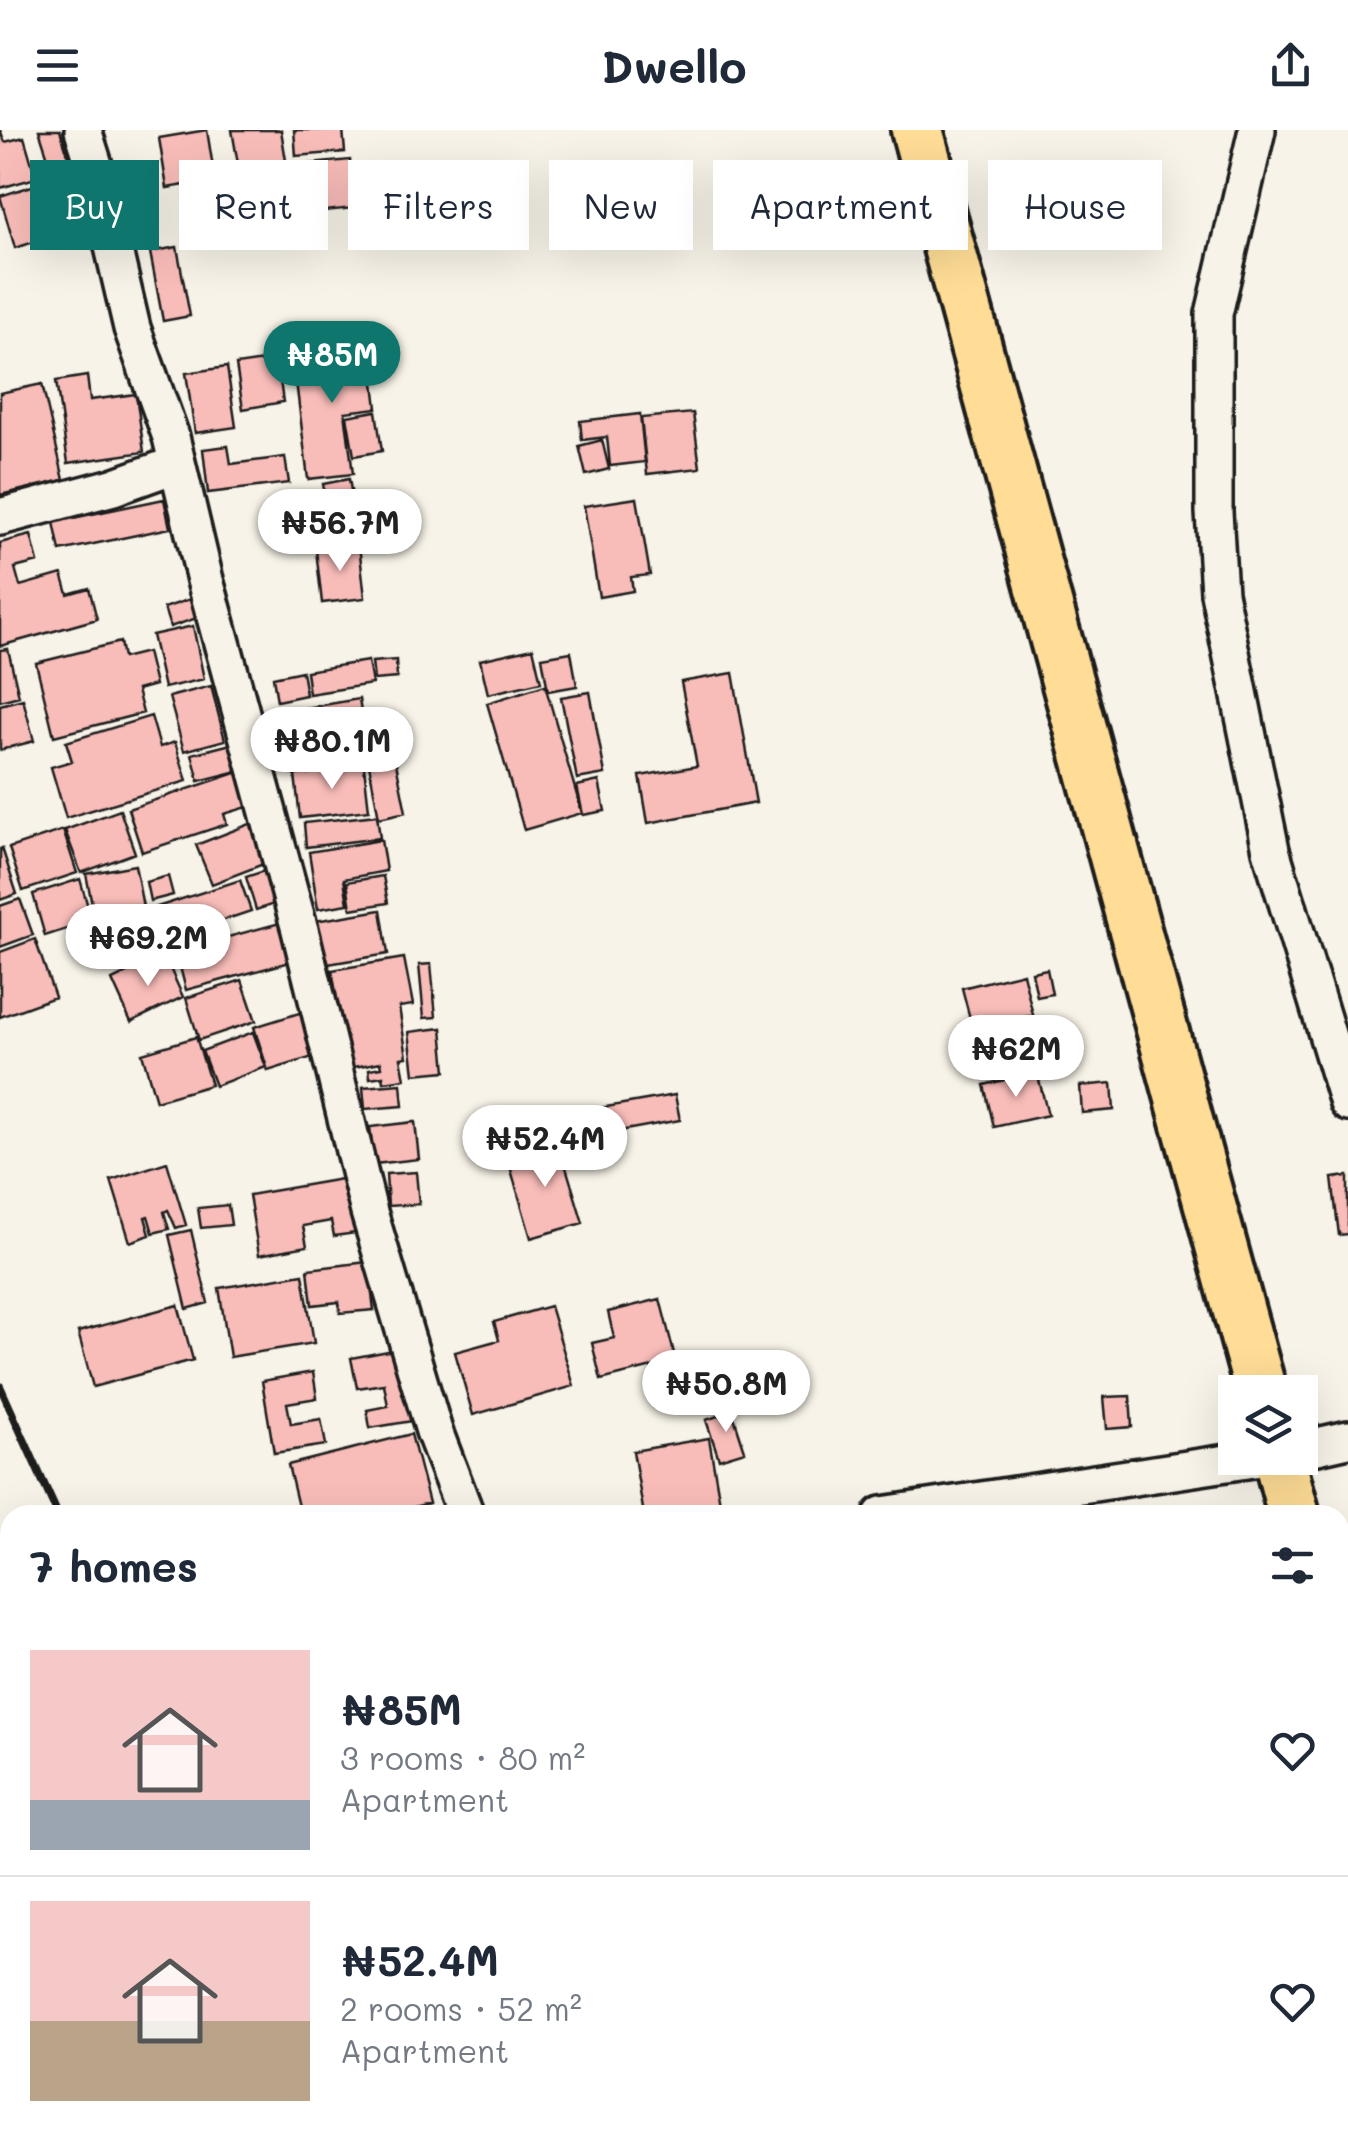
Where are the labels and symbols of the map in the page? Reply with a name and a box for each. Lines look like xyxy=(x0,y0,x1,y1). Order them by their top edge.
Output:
pin: ₦85M xyxy=(273,321,391,406)
pin: ₦56.7M xyxy=(259,489,421,574)
pin: ₦80.1M xyxy=(251,707,413,792)
pin: ₦69.2M xyxy=(67,904,229,989)
pin: ₦62M xyxy=(957,1015,1075,1100)
pin: ₦52.4M xyxy=(464,1105,626,1190)
pin: ₦50.8M xyxy=(645,1350,807,1435)

